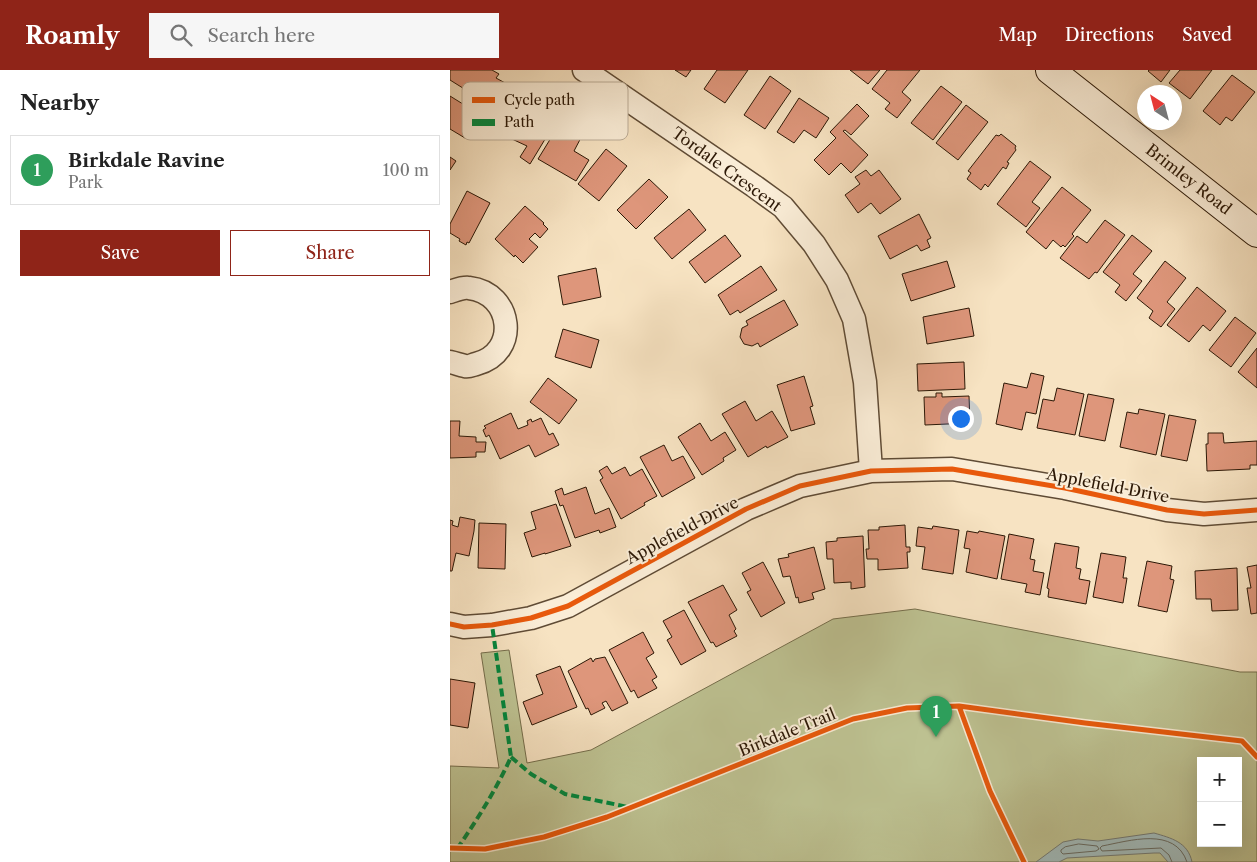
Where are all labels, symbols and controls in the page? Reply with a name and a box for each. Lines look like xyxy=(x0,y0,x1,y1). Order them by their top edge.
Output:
search box xyxy=(149,13,499,58)
text: Roamly xyxy=(25,21,119,50)
icon: search xyxy=(167,21,195,49)
text: Search here xyxy=(207,24,315,47)
text: Map xyxy=(998,24,1037,46)
text: Directions xyxy=(1065,24,1154,46)
text: Saved xyxy=(1182,24,1232,46)
legend xyxy=(462,82,628,140)
north arrow xyxy=(1137,85,1182,130)
text: Nearby xyxy=(20,90,99,115)
text: Cycle path xyxy=(504,91,575,109)
text: Path xyxy=(504,113,534,131)
street label: Tordale Crescent xyxy=(668,122,786,216)
street label: Brimley Road xyxy=(1142,139,1236,219)
text: Birkdale Ravine xyxy=(68,149,225,172)
text: 1 xyxy=(33,160,41,180)
text: 100 m xyxy=(383,160,429,180)
text: Park xyxy=(68,172,103,192)
button: Save xyxy=(20,230,220,276)
button: Share xyxy=(230,230,430,276)
your location xyxy=(948,406,974,432)
street label: Applefield Drive xyxy=(1044,463,1171,507)
street label: Applefield Drive xyxy=(621,492,742,569)
pin: 1 xyxy=(920,696,952,737)
street label: Birkdale Trail xyxy=(736,703,839,761)
map controls xyxy=(1197,757,1242,847)
button: + xyxy=(1197,757,1242,802)
button: − xyxy=(1197,802,1242,847)

